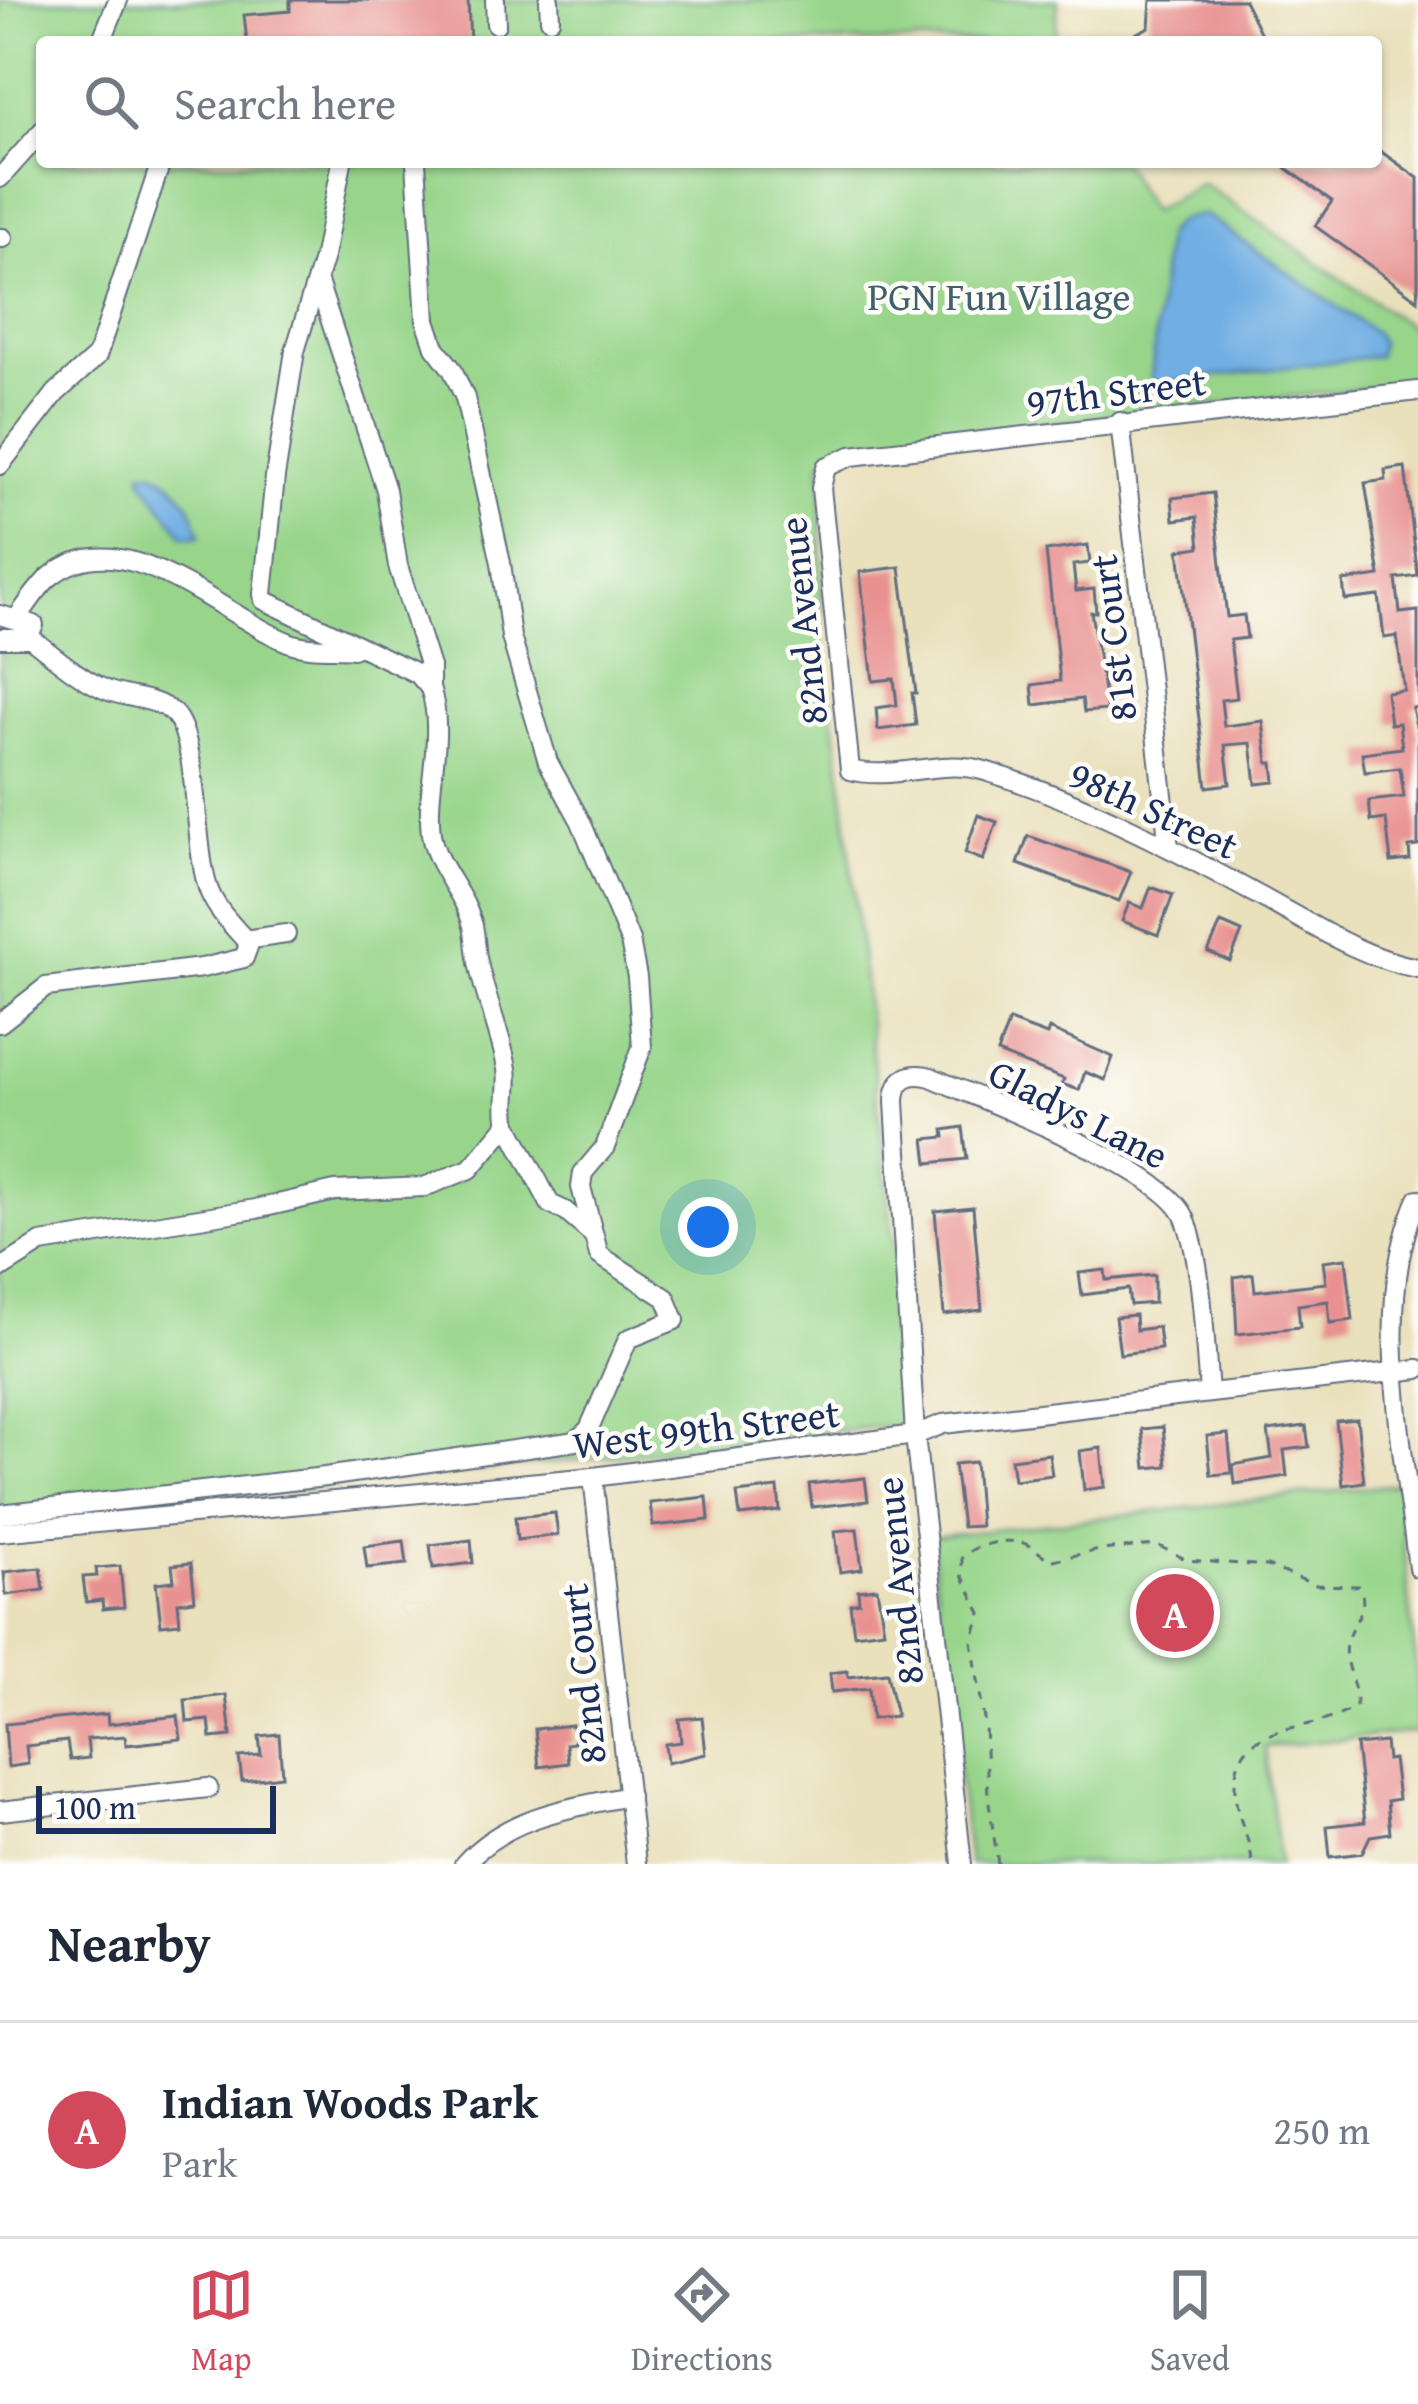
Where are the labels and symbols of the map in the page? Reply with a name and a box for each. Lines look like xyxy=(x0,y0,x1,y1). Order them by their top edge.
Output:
park label: PGN Fun Village xyxy=(867,267,1131,324)
street label: 97th Street xyxy=(1023,352,1209,430)
street label: 82nd Avenue xyxy=(763,514,841,728)
street label: 81st Court xyxy=(1073,551,1150,725)
street label: 98th Street xyxy=(1060,745,1248,873)
street label: Gladys Lane xyxy=(979,1043,1179,1183)
your location xyxy=(678,1197,738,1257)
street label: West 99th Street xyxy=(569,1383,843,1473)
street label: 82nd Avenue xyxy=(859,1474,937,1688)
pin: A xyxy=(1136,1568,1214,1658)
street label: 82nd Court xyxy=(544,1581,620,1767)
scale bar xyxy=(36,1780,276,1833)

